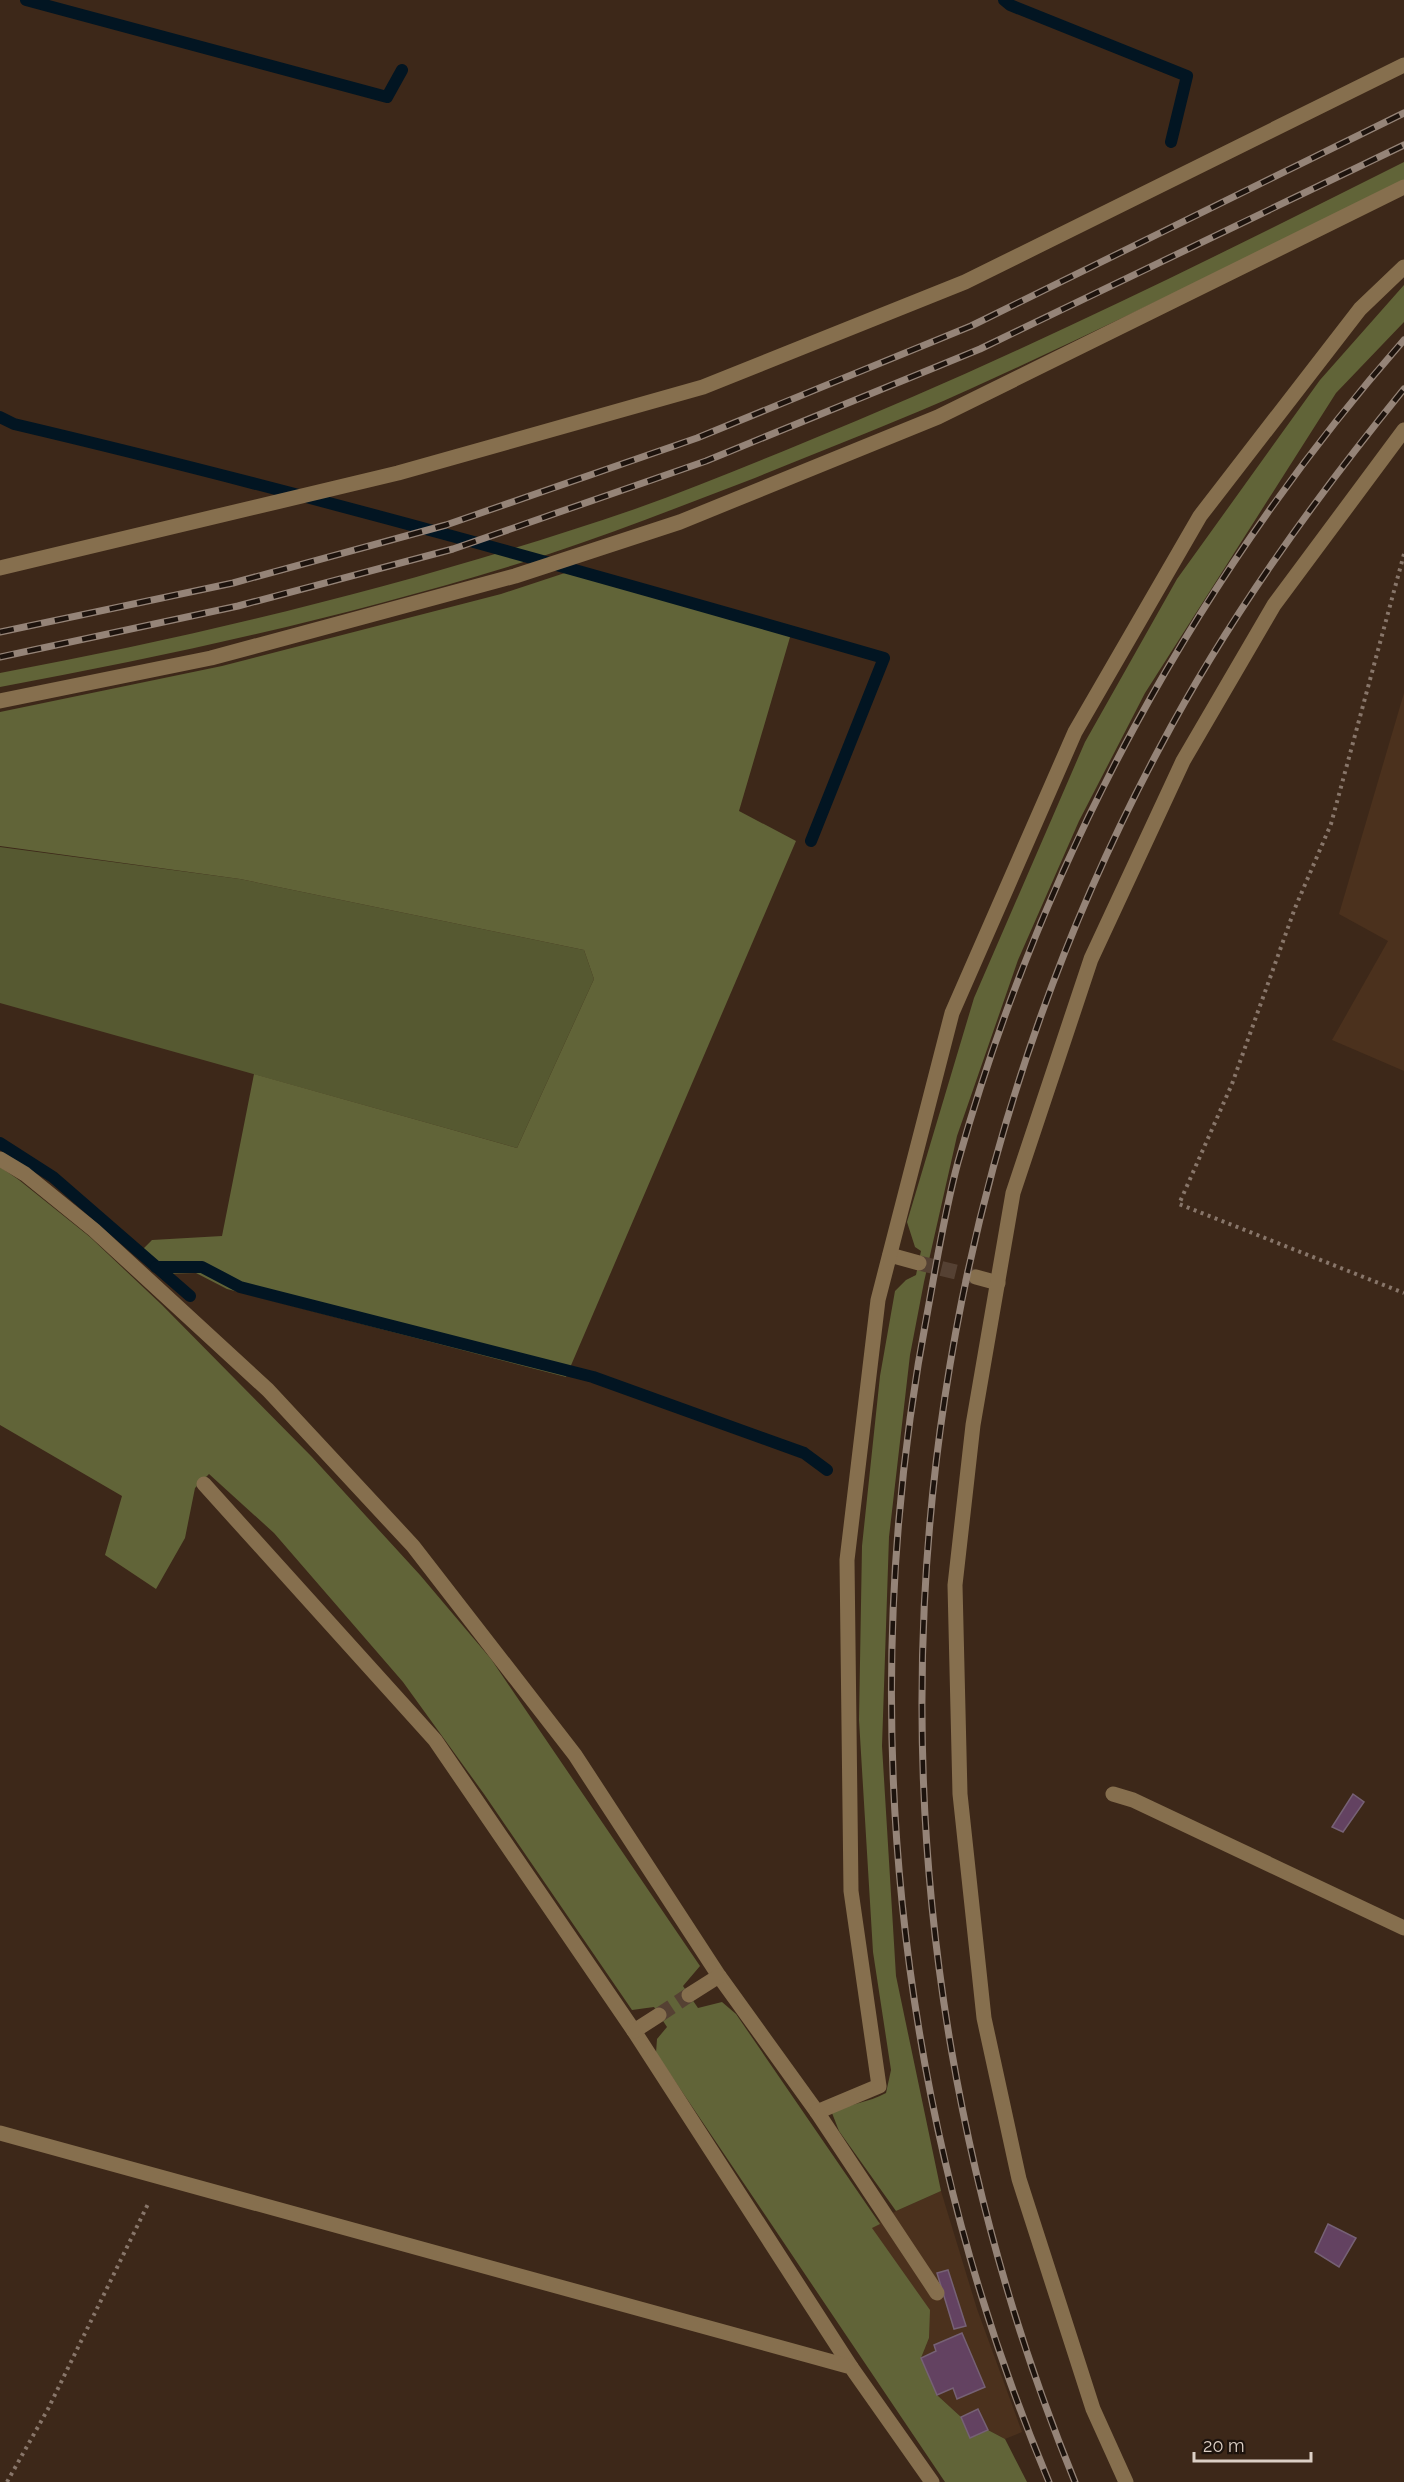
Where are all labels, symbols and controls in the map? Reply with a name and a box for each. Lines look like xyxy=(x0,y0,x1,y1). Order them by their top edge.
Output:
scale bar xyxy=(1194,2425,1311,2463)
text: 20 m xyxy=(1203,2435,1245,2456)

